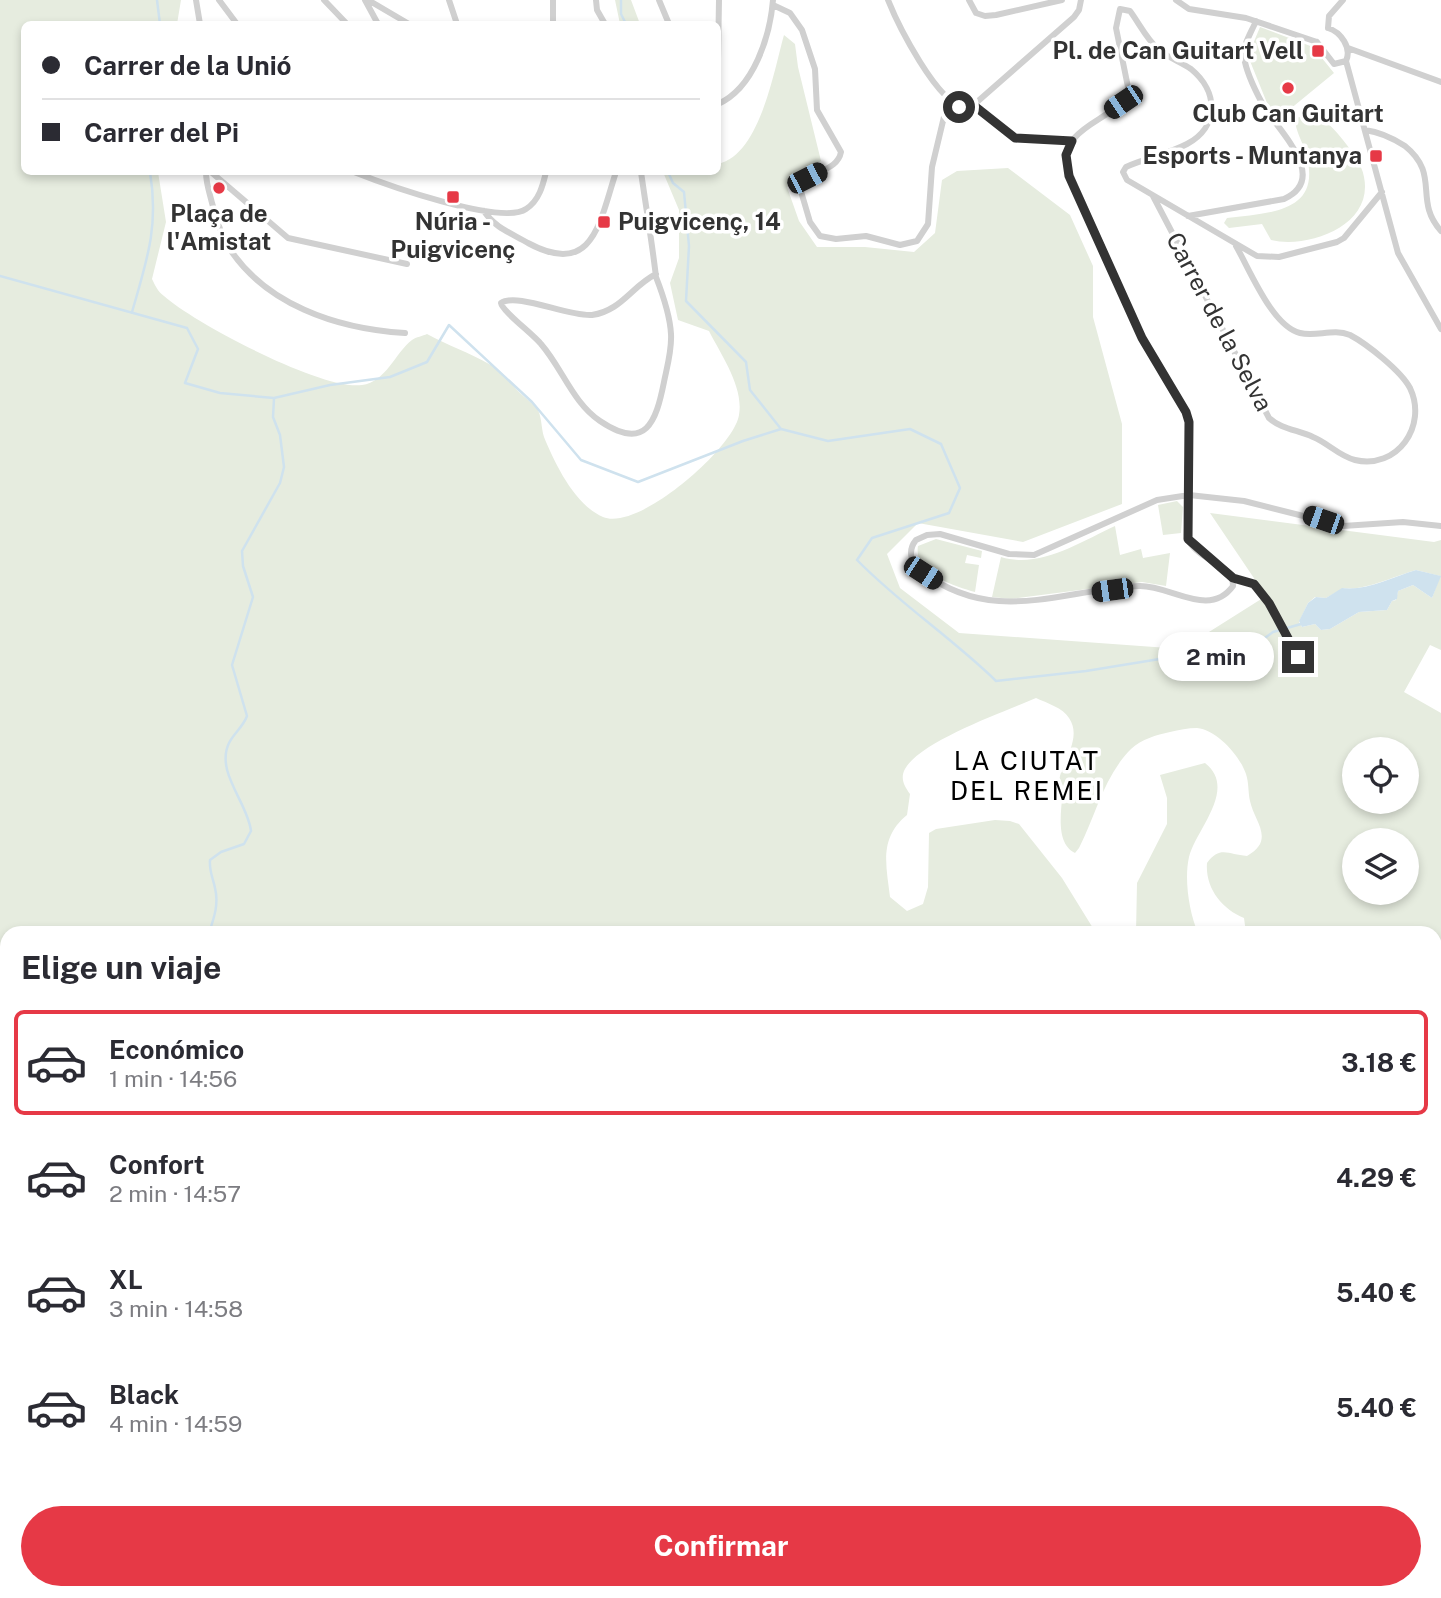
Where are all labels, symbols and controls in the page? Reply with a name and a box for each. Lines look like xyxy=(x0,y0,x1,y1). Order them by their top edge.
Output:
place label: Pl. de Can Guitart Vell xyxy=(1052,36,1304,64)
marker: Pl. de Can Guitart Vell xyxy=(1310,43,1326,59)
text: Carrer de la Unió xyxy=(84,50,292,81)
marker: Club Can Guitart xyxy=(1280,80,1296,96)
car xyxy=(1100,82,1147,122)
route start xyxy=(943,91,975,123)
place label: Club Can Guitart xyxy=(1192,99,1384,127)
text: Carrer del Pi xyxy=(84,117,239,148)
place label: Esports - Muntanya xyxy=(1142,141,1362,169)
marker: Esports - Muntanya xyxy=(1368,148,1384,164)
car xyxy=(784,159,831,197)
marker: Plaça de l'Amistat xyxy=(211,180,227,196)
marker: Núria - Puigvicenç xyxy=(445,189,461,205)
place label: Plaça de l'Amistat xyxy=(167,199,271,255)
place label: Núria - Puigvicenç xyxy=(391,207,515,264)
place label: Puigvicenç, 14 xyxy=(618,207,781,236)
marker: Puigvicenç, 14 xyxy=(596,214,612,230)
street label: Carrer de la Selva xyxy=(1161,227,1279,416)
car xyxy=(1300,503,1347,537)
car xyxy=(900,553,947,593)
car xyxy=(1090,577,1135,603)
callout: 2 min xyxy=(1158,632,1274,682)
route end xyxy=(1282,641,1314,673)
text: 2 min xyxy=(1186,643,1246,670)
map controls xyxy=(1342,737,1419,905)
button: locate xyxy=(1342,737,1419,814)
district label: LA CIUTAT DEL REMEI xyxy=(950,745,1104,806)
button: layers xyxy=(1342,828,1419,905)
text: Elige un viaje xyxy=(21,949,221,986)
icon: car xyxy=(25,1031,88,1094)
text: Económico xyxy=(109,1034,244,1065)
text: 3.18 € xyxy=(1341,1047,1417,1078)
text: 1 min · 14:56 xyxy=(109,1065,237,1092)
icon: car xyxy=(25,1146,88,1209)
text: Confort xyxy=(109,1149,205,1180)
text: 4.29 € xyxy=(1336,1162,1417,1193)
text: 2 min · 14:57 xyxy=(109,1180,241,1207)
icon: car xyxy=(25,1261,88,1324)
text: XL xyxy=(109,1264,143,1295)
text: 5.40 € xyxy=(1336,1277,1417,1308)
text: 3 min · 14:58 xyxy=(109,1295,243,1322)
icon: car xyxy=(25,1376,88,1439)
text: Black xyxy=(109,1379,179,1410)
text: 5.40 € xyxy=(1336,1392,1417,1423)
text: 4 min · 14:59 xyxy=(109,1410,242,1437)
button: Confirmar xyxy=(21,1506,1421,1586)

